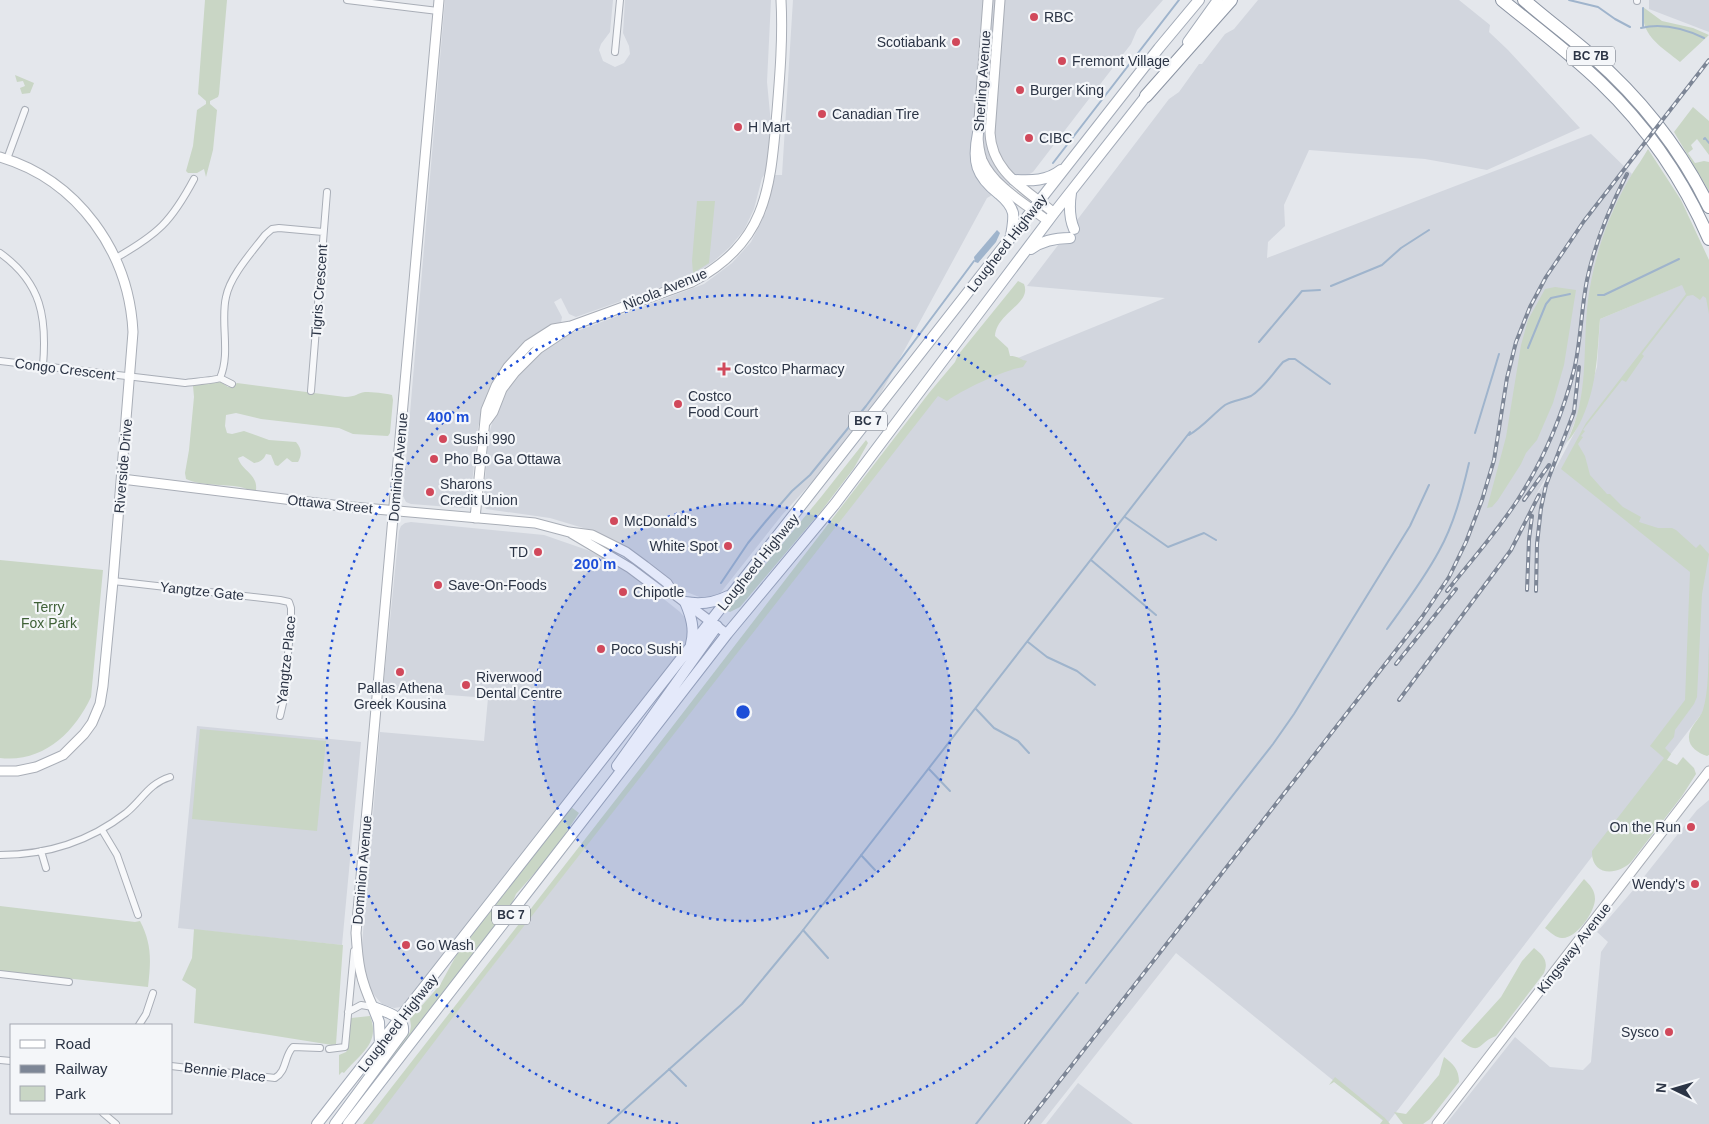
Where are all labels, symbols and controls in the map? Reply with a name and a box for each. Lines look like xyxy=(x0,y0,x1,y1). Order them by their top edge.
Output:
place label: RBC xyxy=(1044,9,1074,25)
marker: RBC xyxy=(1028,11,1040,23)
street label: Sherling Avenue xyxy=(970,29,994,132)
place label: Scotiabank xyxy=(877,34,947,50)
marker: Scotiabank xyxy=(950,36,962,48)
road number: BC 7B xyxy=(1567,46,1615,66)
place label: Fremont Village xyxy=(1072,53,1170,69)
marker: Fremont Village xyxy=(1056,55,1068,67)
place label: Burger King xyxy=(1030,82,1104,98)
marker: Burger King xyxy=(1014,84,1026,96)
place label: Canadian Tire xyxy=(832,106,919,122)
marker: Canadian Tire xyxy=(816,108,828,120)
place label: H Mart xyxy=(748,119,790,135)
marker: H Mart xyxy=(732,121,744,133)
place label: CIBC xyxy=(1039,130,1072,146)
marker: CIBC xyxy=(1023,132,1035,144)
street label: Lougheed Highway xyxy=(964,191,1050,295)
street label: Tigris Crescent xyxy=(308,244,330,338)
street label: Nicola Avenue xyxy=(621,265,710,313)
street label: Congo Crescent xyxy=(14,355,116,383)
place label: Costco Pharmacy xyxy=(734,361,844,377)
marker: Costco Pharmacy xyxy=(718,363,730,375)
place label: Costco Food Court xyxy=(688,388,758,420)
marker: Costco Food Court xyxy=(672,398,684,410)
text: 400 m xyxy=(427,408,469,425)
street label: Dominion Avenue xyxy=(385,412,411,522)
road number: BC 7 xyxy=(849,412,887,431)
street label: Riverside Drive xyxy=(111,418,135,514)
place label: Sushi 990 xyxy=(453,431,515,447)
marker: Sushi 990 xyxy=(437,433,449,445)
place label: Pho Bo Ga Ottawa xyxy=(444,451,561,467)
marker: Pho Bo Ga Ottawa xyxy=(428,453,440,465)
place label: Sharons Credit Union xyxy=(440,476,518,508)
marker: Sharons Credit Union xyxy=(424,486,436,498)
street label: Ottawa Street xyxy=(287,492,374,516)
street label: Lougheed Highway xyxy=(714,510,802,614)
place label: McDonald's xyxy=(624,513,697,529)
marker: McDonald's xyxy=(608,515,620,527)
place label: White Spot xyxy=(650,538,718,554)
marker: White Spot xyxy=(722,540,734,552)
place label: TD xyxy=(509,544,528,560)
marker: TD xyxy=(532,546,544,558)
text: 200 m xyxy=(574,555,616,572)
place label: Save-On-Foods xyxy=(448,577,547,593)
street label: Yangtze Gate xyxy=(159,579,245,603)
marker: Save-On-Foods xyxy=(432,579,444,591)
place label: Chipotle xyxy=(633,584,685,600)
marker: Chipotle xyxy=(617,586,629,598)
park label: Terry Fox Park xyxy=(21,599,78,631)
street label: Yangtze Place xyxy=(273,615,299,705)
place label: Poco Sushi xyxy=(611,641,682,657)
marker: Poco Sushi xyxy=(595,643,607,655)
marker: Pallas Athena Greek Kousina xyxy=(394,666,406,678)
place label: Riverwood Dental Centre xyxy=(476,669,563,701)
marker: Riverwood Dental Centre xyxy=(460,679,472,691)
place label: Pallas Athena Greek Kousina xyxy=(354,680,447,712)
centre of rings xyxy=(734,703,752,721)
street label: Dominion Avenue xyxy=(349,815,375,925)
place label: On the Run xyxy=(1609,819,1681,835)
marker: On the Run xyxy=(1685,821,1697,833)
place label: Wendy's xyxy=(1632,876,1685,892)
marker: Wendy's xyxy=(1689,878,1701,890)
street label: Kingsway Avenue xyxy=(1534,899,1614,996)
road number: BC 7 xyxy=(492,906,530,924)
place label: Go Wash xyxy=(416,937,474,953)
marker: Go Wash xyxy=(400,939,412,951)
street label: Lougheed Highway xyxy=(355,971,441,1075)
legend xyxy=(10,1024,172,1114)
place label: Sysco xyxy=(1621,1024,1659,1040)
marker: Sysco xyxy=(1663,1026,1675,1038)
text: Road xyxy=(55,1035,91,1052)
street label: Bennie Place xyxy=(183,1059,267,1085)
text: Railway xyxy=(55,1060,108,1077)
north arrow xyxy=(1649,1064,1699,1114)
text: N xyxy=(1653,1082,1669,1094)
text: Park xyxy=(55,1085,86,1102)

